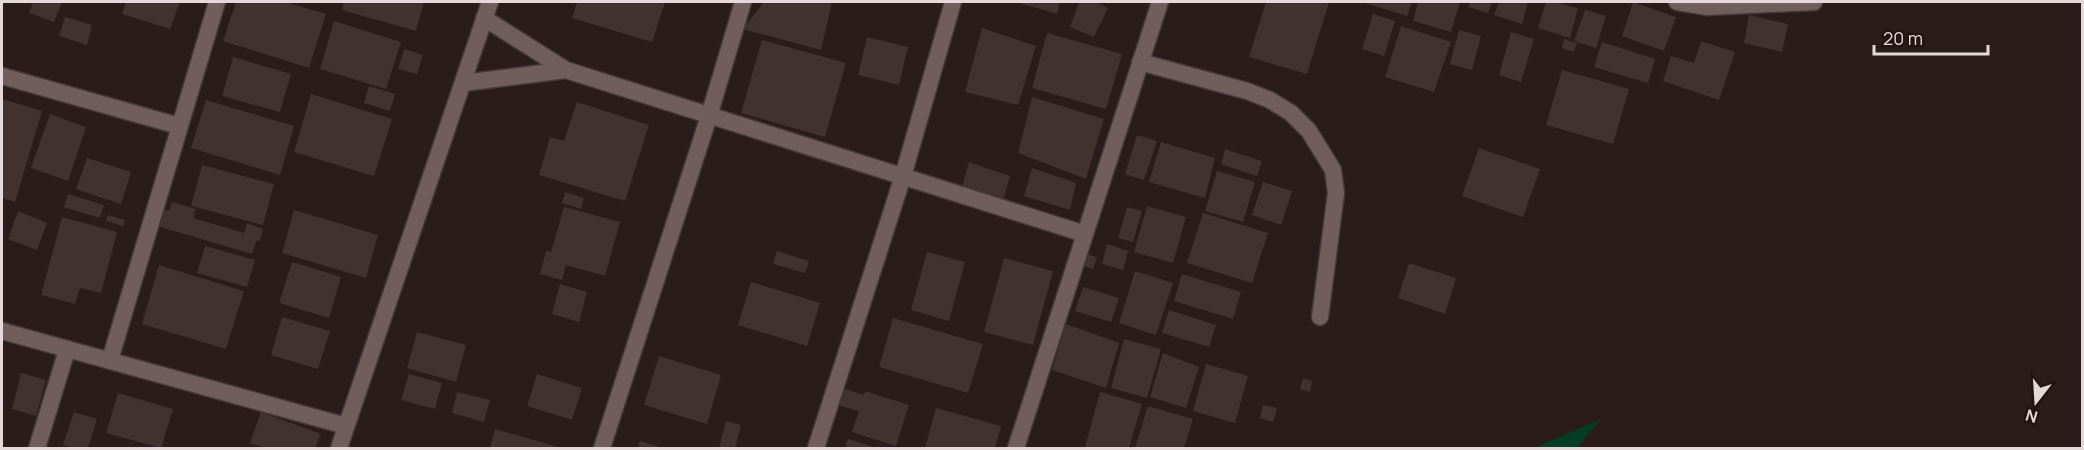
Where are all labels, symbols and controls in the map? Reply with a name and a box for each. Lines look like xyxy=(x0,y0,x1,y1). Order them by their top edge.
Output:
scale bar xyxy=(1874,18,1988,56)
text: 20 m xyxy=(1883,26,1923,50)
north arrow xyxy=(2006,372,2066,432)
text: N xyxy=(2023,404,2040,429)

